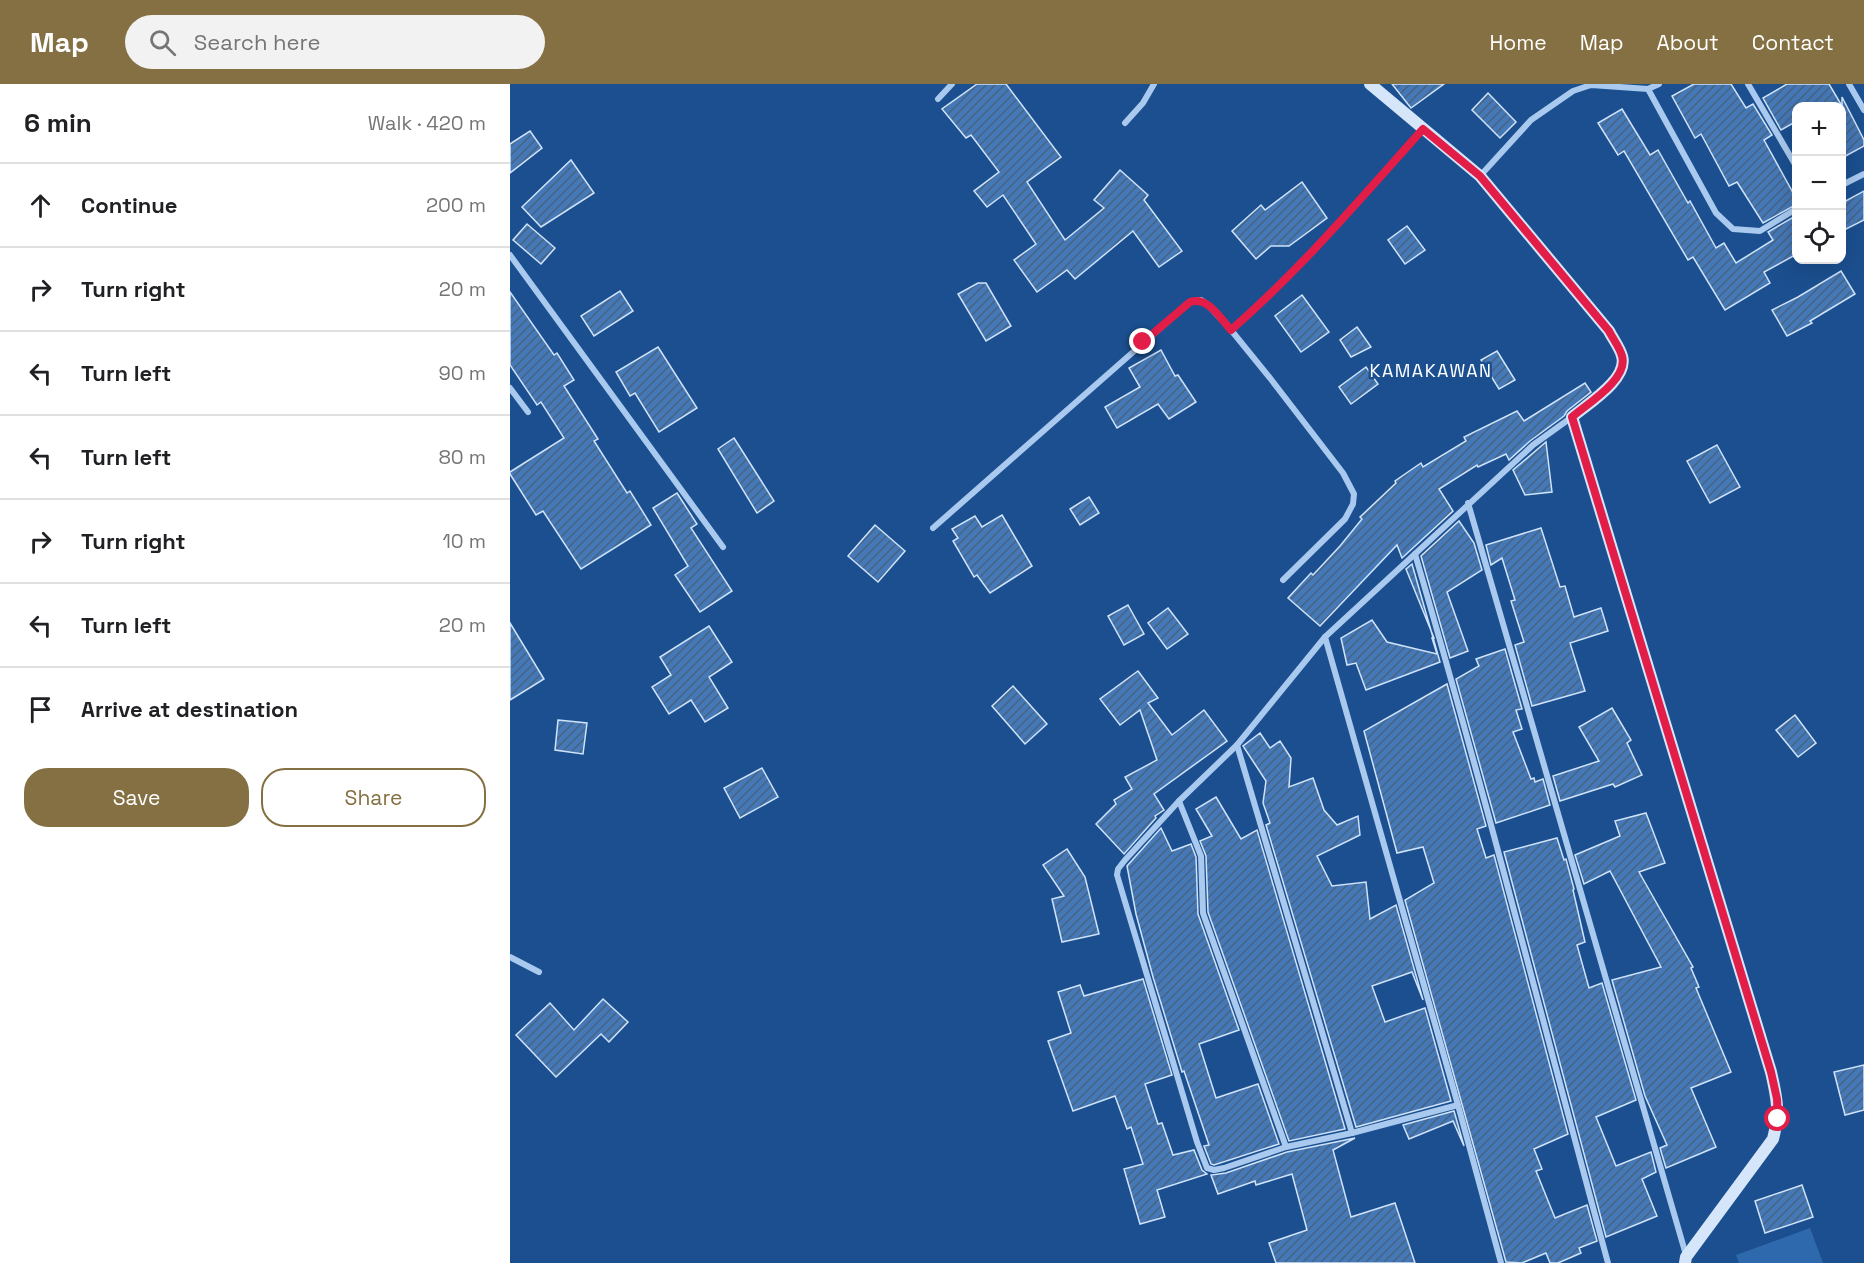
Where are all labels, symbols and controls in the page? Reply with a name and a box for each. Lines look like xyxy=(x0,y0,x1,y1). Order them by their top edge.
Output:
search box xyxy=(125,15,545,69)
text: Map xyxy=(30,24,89,60)
icon: search xyxy=(146,26,179,59)
text: Search here xyxy=(194,28,321,56)
text: Home xyxy=(1489,29,1547,56)
text: Map xyxy=(1580,29,1624,56)
text: About xyxy=(1657,29,1719,56)
text: Contact xyxy=(1752,29,1834,56)
map controls xyxy=(1792,102,1846,264)
button: + xyxy=(1792,102,1846,156)
text: 6 min xyxy=(24,106,92,140)
text: Walk · 420 m xyxy=(368,110,486,136)
button: − xyxy=(1792,156,1846,210)
icon: ahead xyxy=(24,189,57,222)
text: Continue xyxy=(81,191,177,219)
text: 200 m xyxy=(426,192,486,218)
button: locate xyxy=(1792,210,1846,264)
icon: right xyxy=(24,273,57,306)
text: Turn right xyxy=(81,275,186,303)
text: 20 m xyxy=(439,276,486,302)
route end xyxy=(1129,328,1155,354)
icon: left xyxy=(24,357,57,390)
text: Turn left xyxy=(81,359,171,387)
district label: KAMAKAWAN xyxy=(1369,359,1493,382)
text: 90 m xyxy=(439,360,486,386)
icon: left xyxy=(24,441,57,474)
text: Turn left xyxy=(81,443,171,471)
text: 80 m xyxy=(438,444,486,470)
icon: right xyxy=(24,525,57,558)
text: Turn right xyxy=(81,527,186,555)
text: 10 m xyxy=(442,528,486,554)
icon: left xyxy=(24,609,57,642)
text: Turn left xyxy=(81,611,171,639)
text: 20 m xyxy=(439,612,486,638)
icon: arrive xyxy=(24,693,57,726)
text: Arrive at destination xyxy=(81,695,298,723)
button: Save xyxy=(24,768,249,827)
button: Share xyxy=(261,768,486,827)
route start xyxy=(1764,1105,1790,1131)

